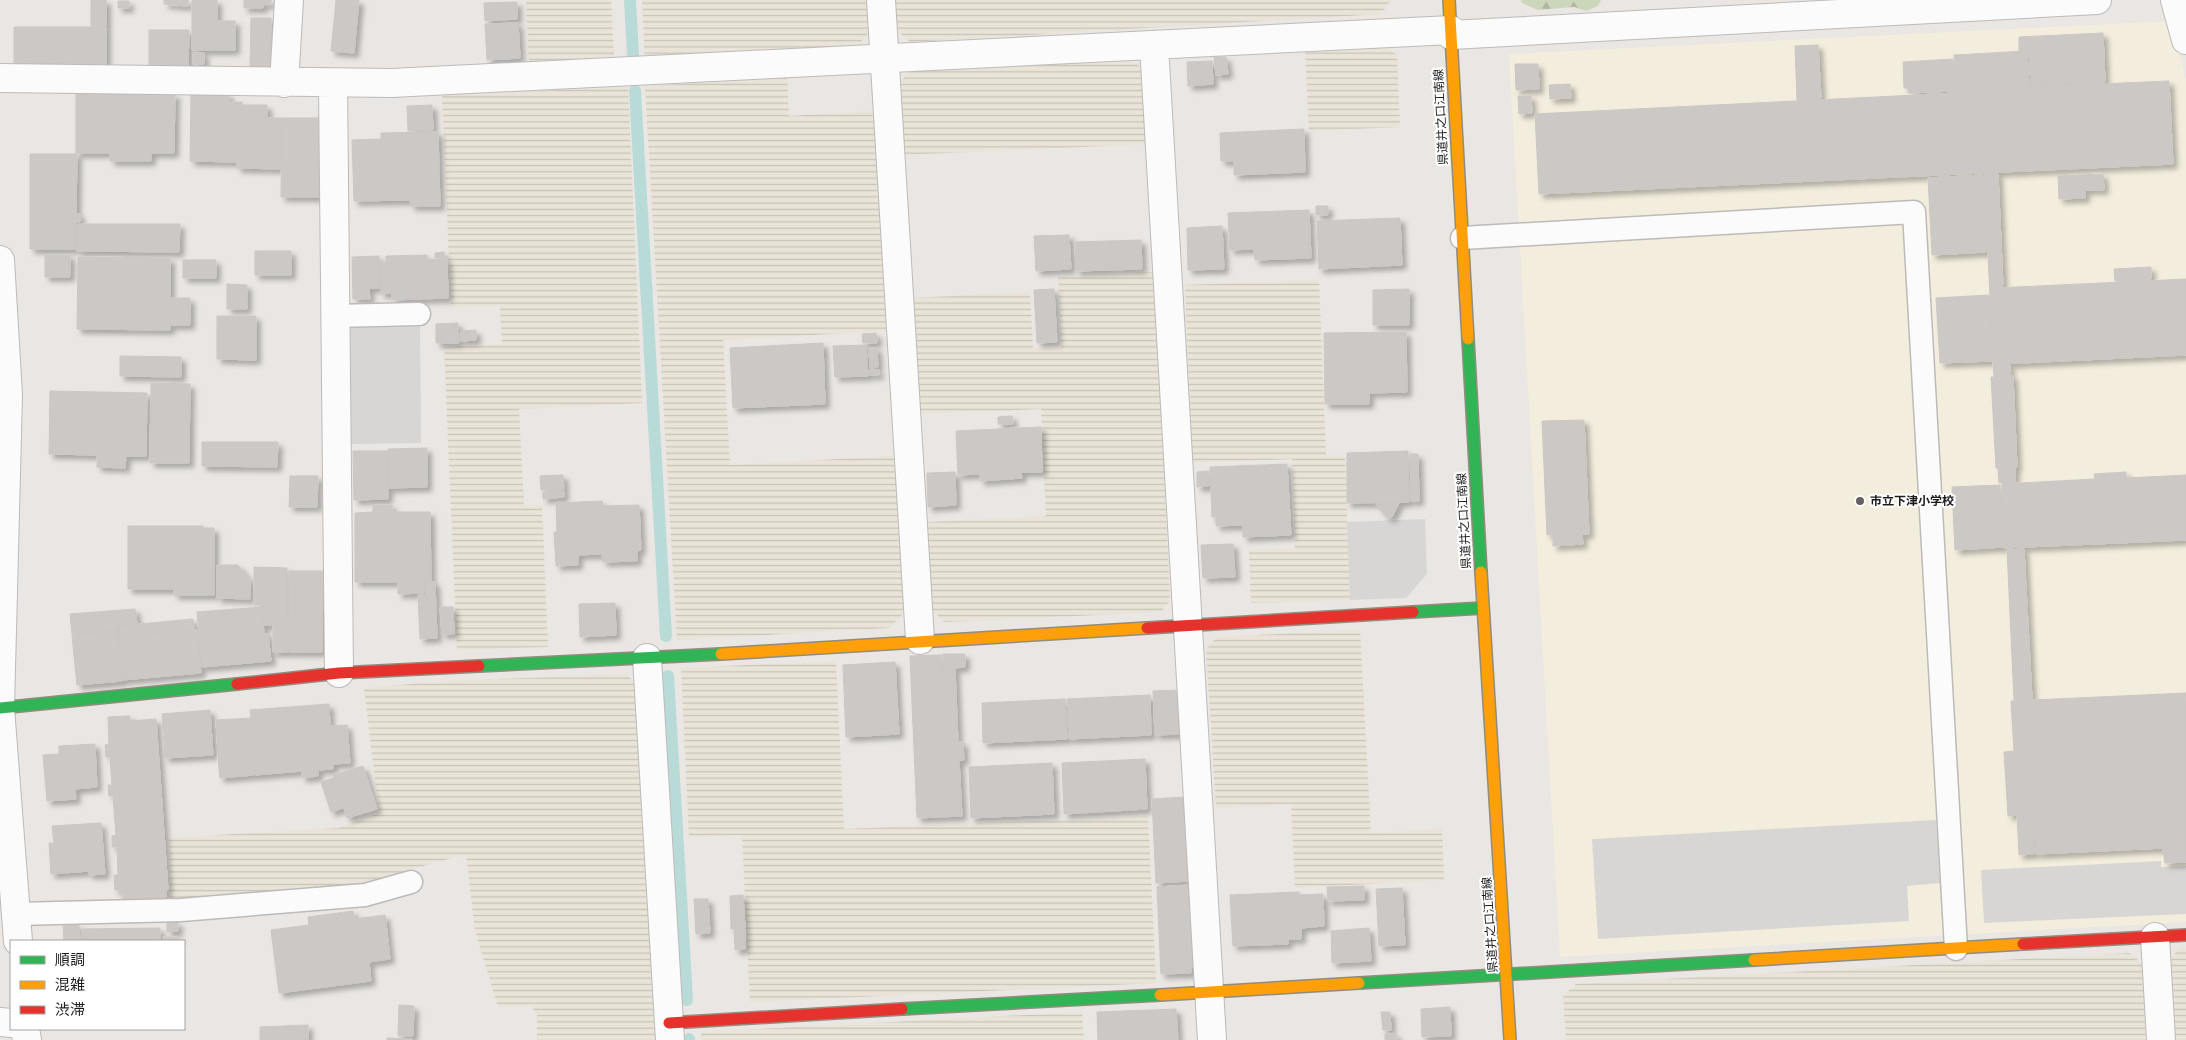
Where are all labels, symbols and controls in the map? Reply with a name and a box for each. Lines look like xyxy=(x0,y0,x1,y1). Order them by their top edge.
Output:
street label: 県道井之口江南線 xyxy=(1431,69,1451,165)
street label: 県道井之口江南線 xyxy=(1454,473,1474,569)
place label: 市立下津小学校 xyxy=(1870,494,1954,508)
marker: 市立下津小学校 xyxy=(1854,495,1866,507)
street label: 県道井之口江南線 xyxy=(1480,877,1500,973)
legend xyxy=(10,940,185,1030)
text: 順調 xyxy=(55,951,85,968)
text: 混雑 xyxy=(55,976,85,993)
text: 渋滞 xyxy=(55,1001,85,1018)

